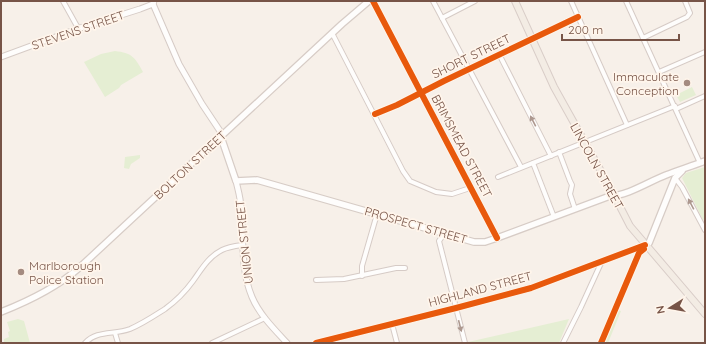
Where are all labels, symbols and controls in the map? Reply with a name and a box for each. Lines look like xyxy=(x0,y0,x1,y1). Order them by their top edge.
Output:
street label: STEVENS STREET xyxy=(30,7,126,53)
scale bar xyxy=(562,16,679,42)
text: 200 m xyxy=(568,22,603,37)
street label: SHORT STREET xyxy=(429,30,513,82)
place label: Immaculate Conception xyxy=(613,69,679,98)
marker: Immaculate Conception xyxy=(682,78,692,88)
street label: BRIMSMEAD STREET xyxy=(428,92,496,200)
one-way arrow xyxy=(529,115,536,127)
street label: LINCOLN STREET xyxy=(567,120,627,212)
street label: BOLTON STREET xyxy=(151,128,229,202)
one-way arrow xyxy=(688,198,694,209)
street label: UNION STREET xyxy=(232,199,256,285)
street label: PROSPECT STREET xyxy=(363,203,469,247)
place label: Marlborough Police Station xyxy=(29,258,104,287)
marker: Marlborough Police Station xyxy=(16,267,26,277)
street label: HIGHLAND STREET xyxy=(427,268,533,310)
north arrow xyxy=(650,288,690,328)
text: N xyxy=(653,305,668,315)
one-way arrow xyxy=(458,319,464,332)

